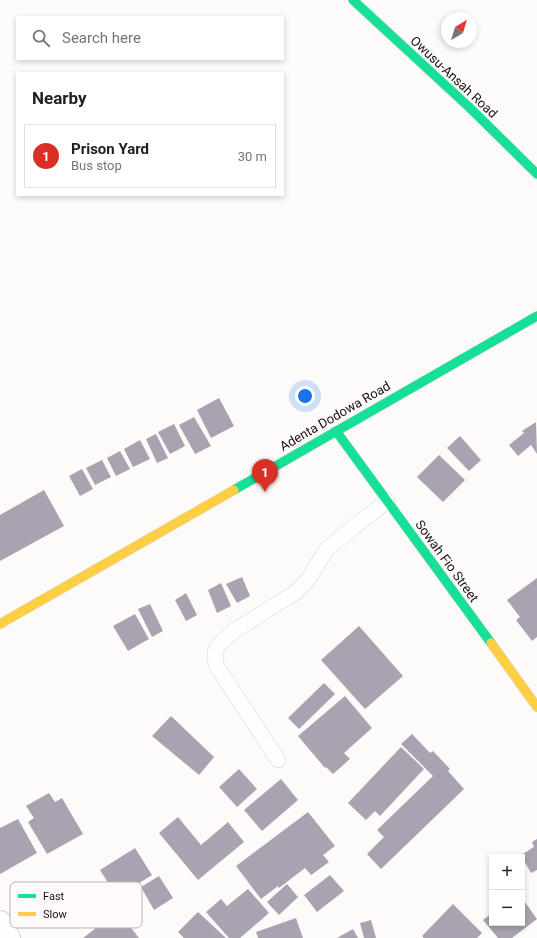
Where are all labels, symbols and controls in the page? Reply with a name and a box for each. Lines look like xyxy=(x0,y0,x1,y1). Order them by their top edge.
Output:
north arrow xyxy=(441,12,477,48)
search box xyxy=(16,16,284,60)
icon: search xyxy=(30,27,52,49)
text: Search here xyxy=(62,29,141,47)
street label: Owusu-Ansah Road xyxy=(408,33,500,121)
text: Nearby xyxy=(32,88,87,108)
text: Prison Yard xyxy=(71,140,149,158)
text: 1 xyxy=(42,149,50,164)
text: 30 m xyxy=(238,149,267,164)
text: Bus stop xyxy=(71,158,122,173)
street label: Adenta Dodowa Road xyxy=(277,378,393,454)
your location xyxy=(295,386,315,406)
pin: 1 xyxy=(252,459,278,492)
street label: Sowah Fio Street xyxy=(412,517,482,605)
map controls xyxy=(489,854,525,926)
button: + xyxy=(489,854,525,890)
legend xyxy=(10,882,142,928)
text: Fast xyxy=(43,890,65,903)
button: − xyxy=(489,890,525,926)
text: Slow xyxy=(43,908,67,921)

